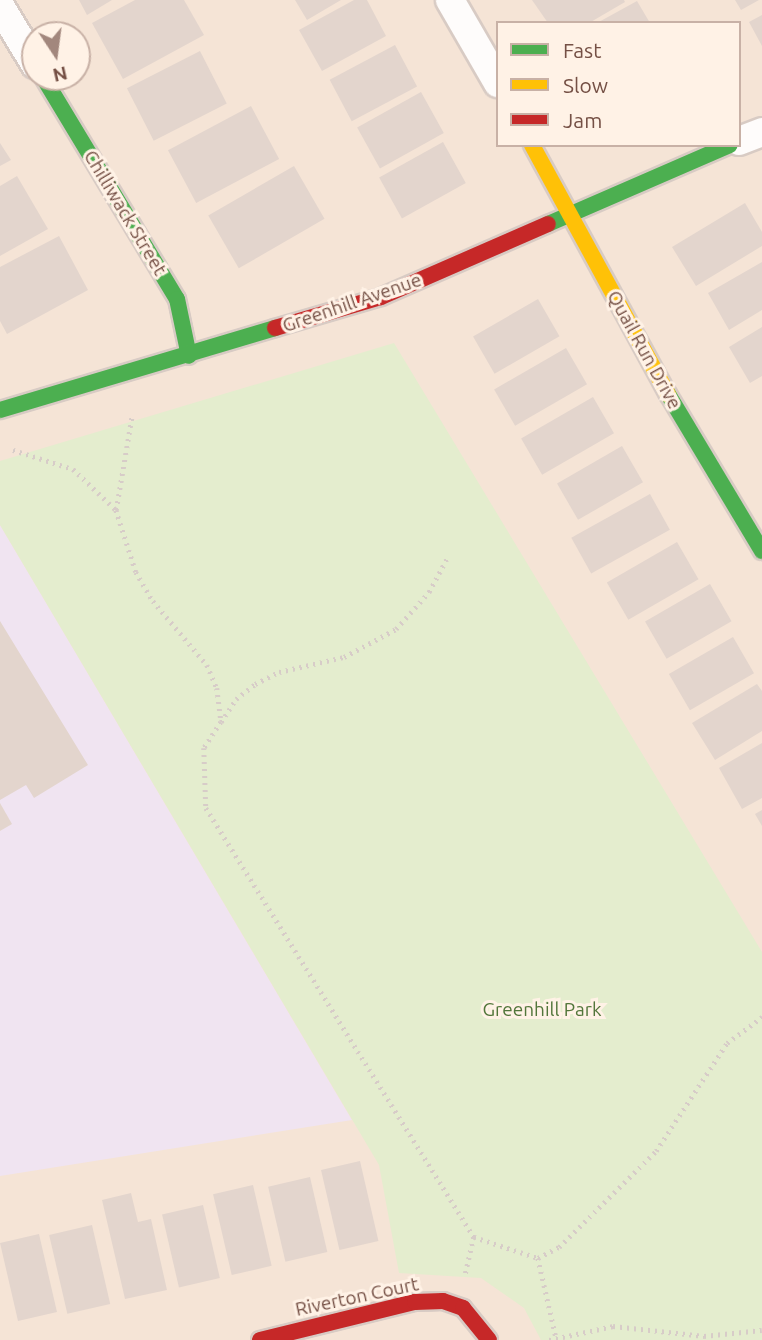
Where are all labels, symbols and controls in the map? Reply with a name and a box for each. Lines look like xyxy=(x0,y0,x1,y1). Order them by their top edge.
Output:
north arrow xyxy=(21,21,91,91)
legend xyxy=(496,21,741,147)
text: Fast xyxy=(563,38,601,62)
text: N xyxy=(51,62,70,87)
text: Slow xyxy=(563,73,608,97)
text: Jam xyxy=(563,108,602,132)
street label: Chilliwack Street xyxy=(79,146,171,280)
street label: Greenhill Avenue xyxy=(280,269,424,337)
street label: Quail Run Drive xyxy=(602,287,686,413)
park label: Greenhill Park xyxy=(482,999,602,1021)
street label: Riverton Court xyxy=(293,1273,421,1321)

